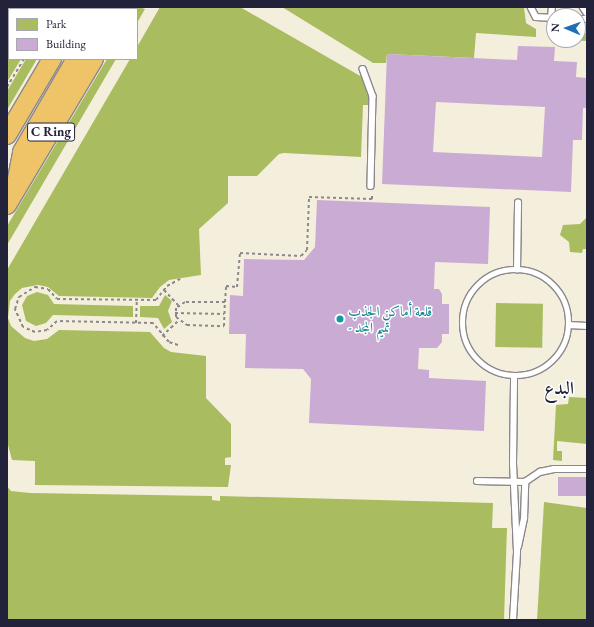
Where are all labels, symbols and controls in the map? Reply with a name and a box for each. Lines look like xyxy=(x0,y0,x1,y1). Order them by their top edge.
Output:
legend xyxy=(8,8,138,60)
north arrow xyxy=(546,8,586,48)
text: Park xyxy=(46,16,66,32)
text: N xyxy=(548,23,562,32)
text: Building xyxy=(46,36,86,52)
road number: C Ring xyxy=(27,121,75,143)
place label: قلعة أماكن الجذب - تميم المجد xyxy=(348,303,432,336)
marker: قلعة أماكن الجذب - تميم المجد xyxy=(335,314,345,324)
district label: البدع xyxy=(544,377,574,399)

